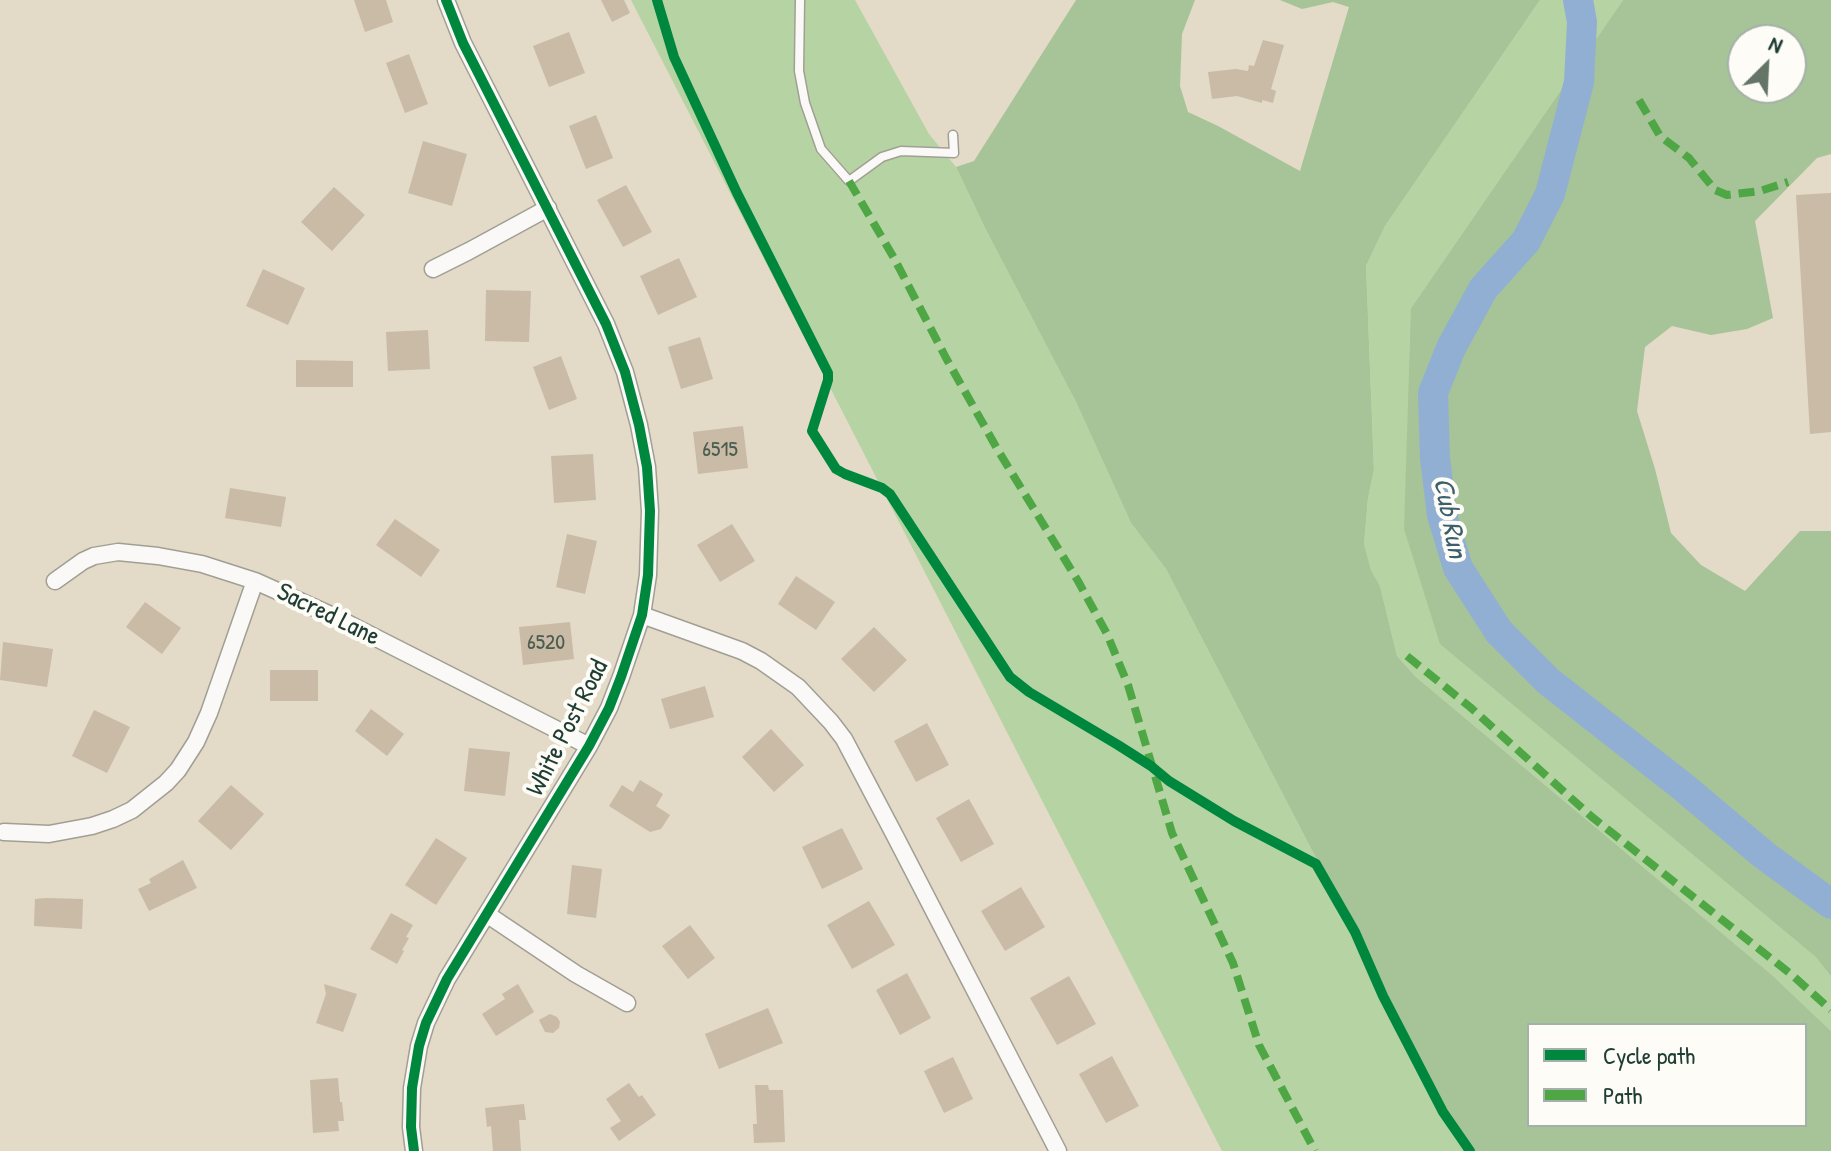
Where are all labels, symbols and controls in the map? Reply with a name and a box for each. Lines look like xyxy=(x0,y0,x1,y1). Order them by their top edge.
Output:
north arrow xyxy=(1727,24,1807,104)
text: N xyxy=(1764,28,1787,60)
house number: 6515 xyxy=(702,437,738,463)
water label: Cub Run xyxy=(1425,475,1473,561)
street label: Sacred Lane xyxy=(271,577,385,653)
house number: 6520 xyxy=(527,630,565,656)
street label: White Post Road xyxy=(520,655,616,801)
legend xyxy=(1527,1023,1807,1127)
text: Cycle path xyxy=(1603,1039,1695,1071)
text: Path xyxy=(1603,1079,1642,1111)

